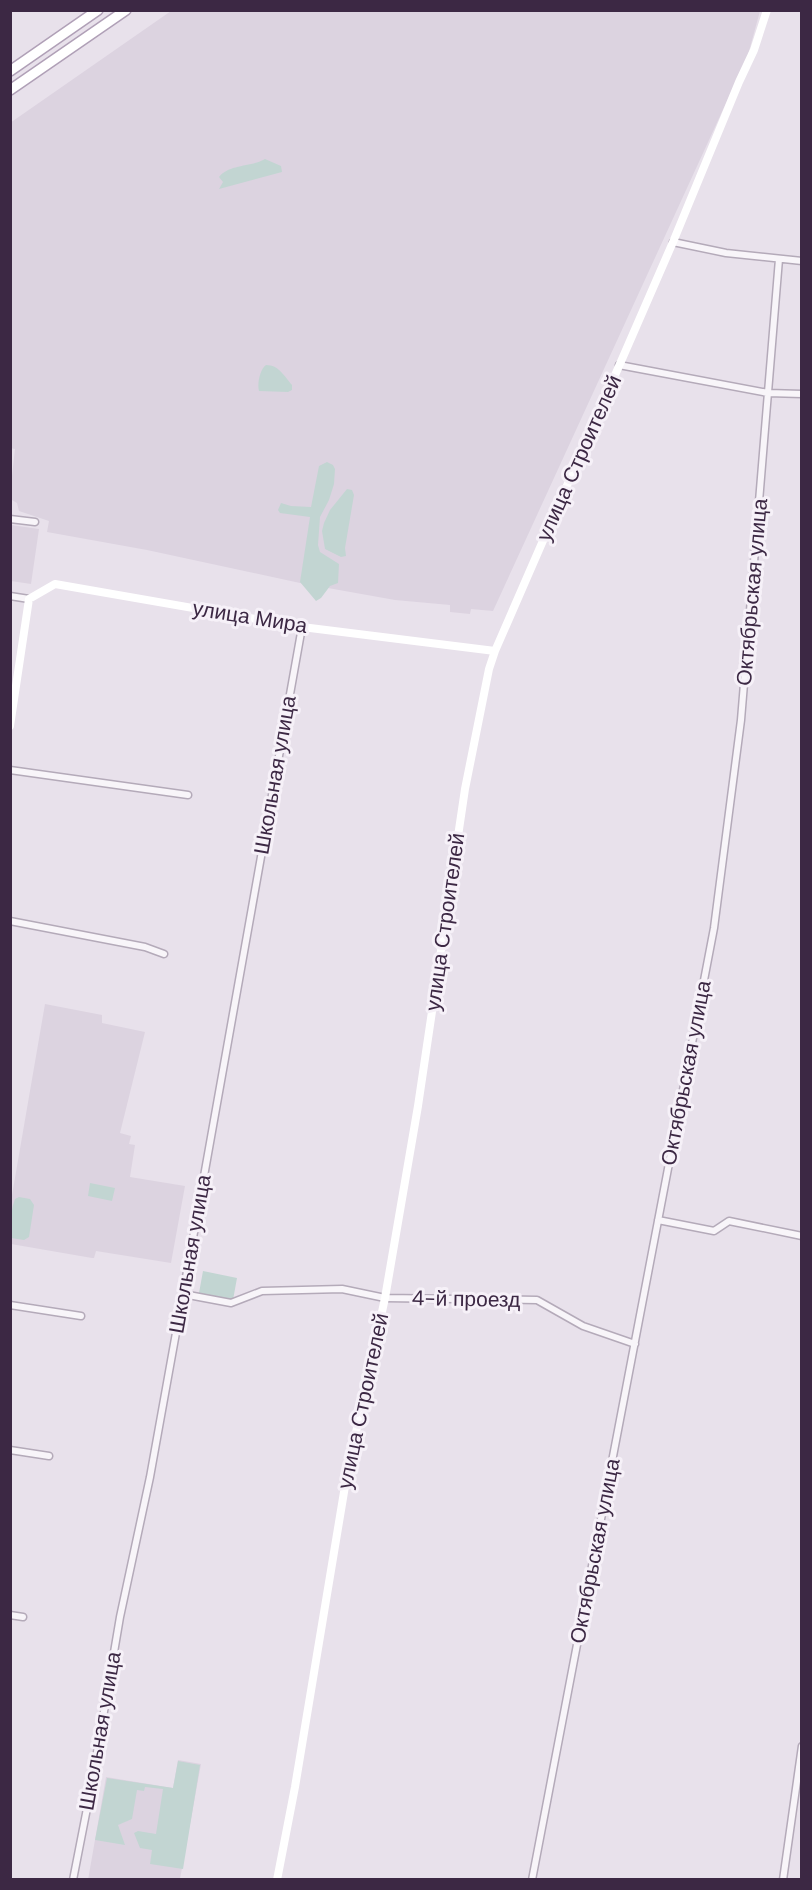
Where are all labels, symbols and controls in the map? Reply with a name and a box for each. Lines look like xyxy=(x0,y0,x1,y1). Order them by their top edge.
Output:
street label: улица Строителей xyxy=(530,370,628,546)
street label: Октябрьская улица xyxy=(730,497,774,687)
street label: улица Мира xyxy=(191,594,310,640)
street label: Школьная улица xyxy=(247,693,303,857)
street label: улица Строителей xyxy=(419,831,471,1013)
street label: Октябрьская улица xyxy=(654,978,718,1168)
street label: Школьная улица xyxy=(162,1172,218,1336)
street label: 4-й проезд xyxy=(411,1284,521,1314)
street label: улица Строителей xyxy=(331,1310,395,1492)
street label: Октябрьская улица xyxy=(563,1456,627,1646)
street label: Школьная улица xyxy=(72,1649,128,1813)

